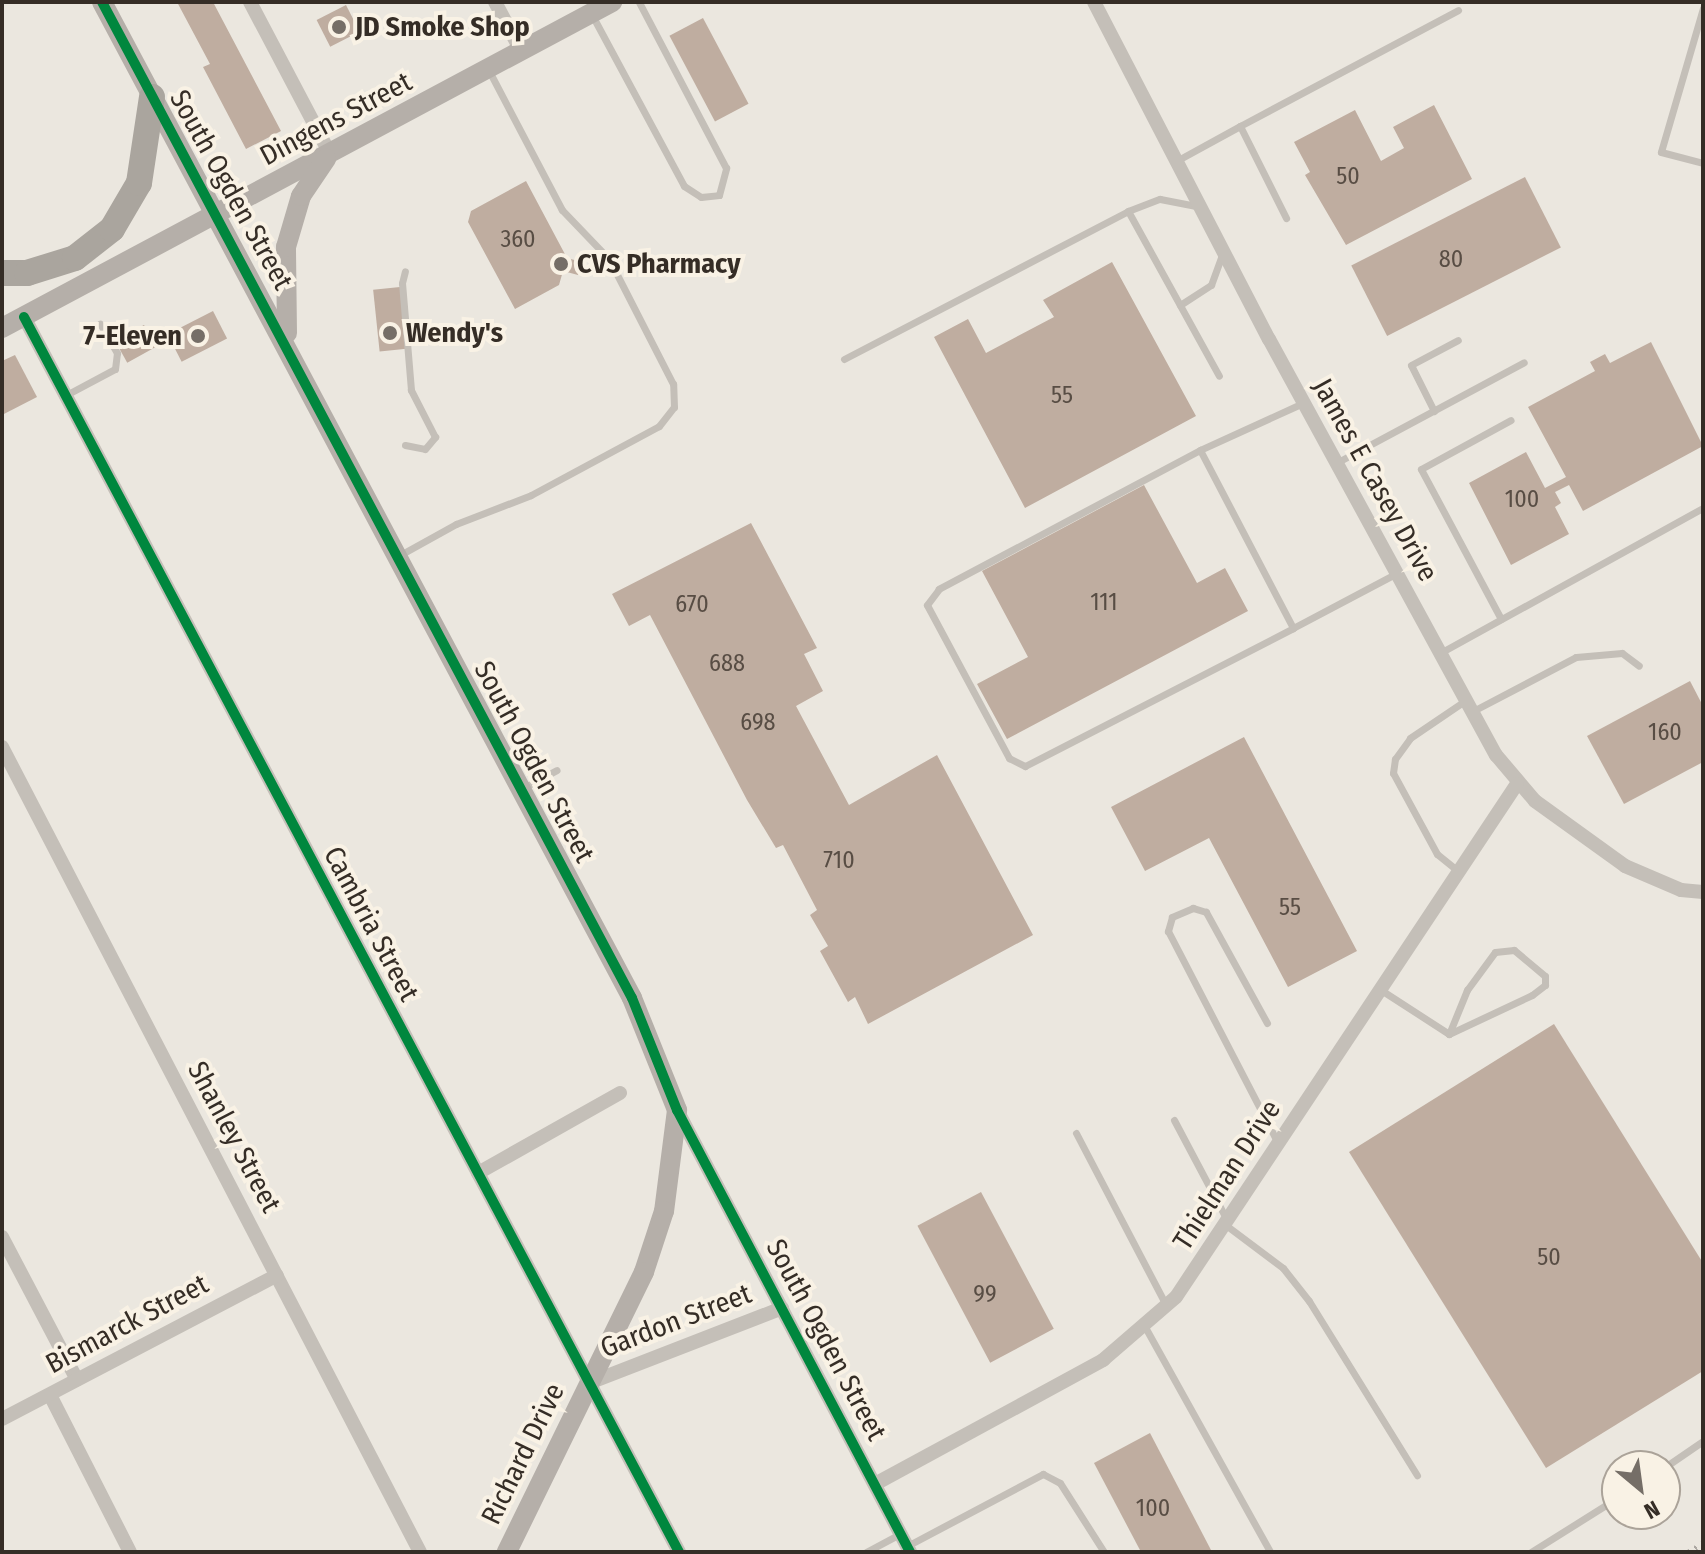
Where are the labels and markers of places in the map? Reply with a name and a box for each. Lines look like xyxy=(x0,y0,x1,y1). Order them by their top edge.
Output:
place label: JD Smoke Shop xyxy=(355,10,530,44)
marker: JD Smoke Shop xyxy=(330,18,348,36)
place label: CVS Pharmacy xyxy=(577,247,741,281)
marker: CVS Pharmacy xyxy=(552,255,570,273)
place label: Wendy's xyxy=(406,316,503,350)
place label: 7-Eleven xyxy=(83,319,182,353)
marker: Wendy's xyxy=(381,324,399,342)
marker: 7-Eleven xyxy=(189,327,207,345)

